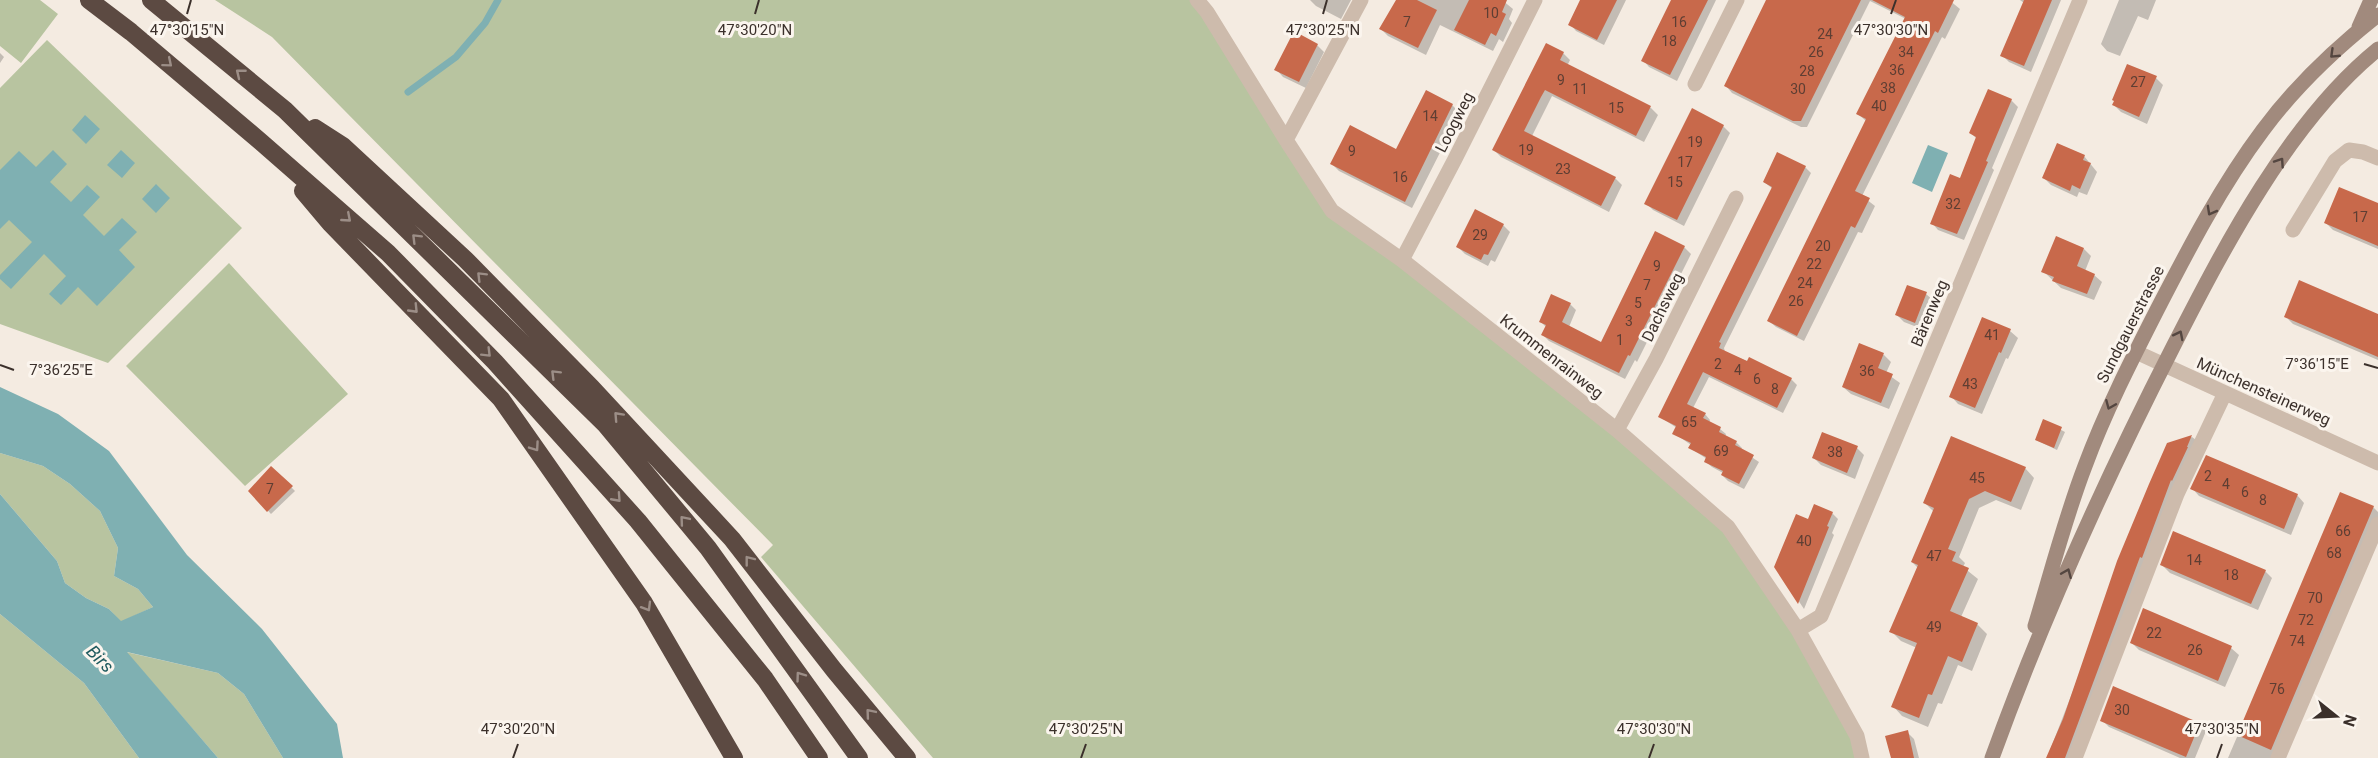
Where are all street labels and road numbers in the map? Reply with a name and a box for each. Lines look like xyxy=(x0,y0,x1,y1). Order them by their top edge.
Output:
street label: Loogweg xyxy=(1431,89,1478,156)
street label: Sundgauerstrasse xyxy=(2093,262,2168,386)
street label: Dachsweg xyxy=(1638,270,1687,345)
street label: Bärenweg xyxy=(1907,277,1952,349)
street label: Krummenrainweg xyxy=(1496,310,1607,403)
street label: Münchensteinerweg xyxy=(2194,353,2334,429)

